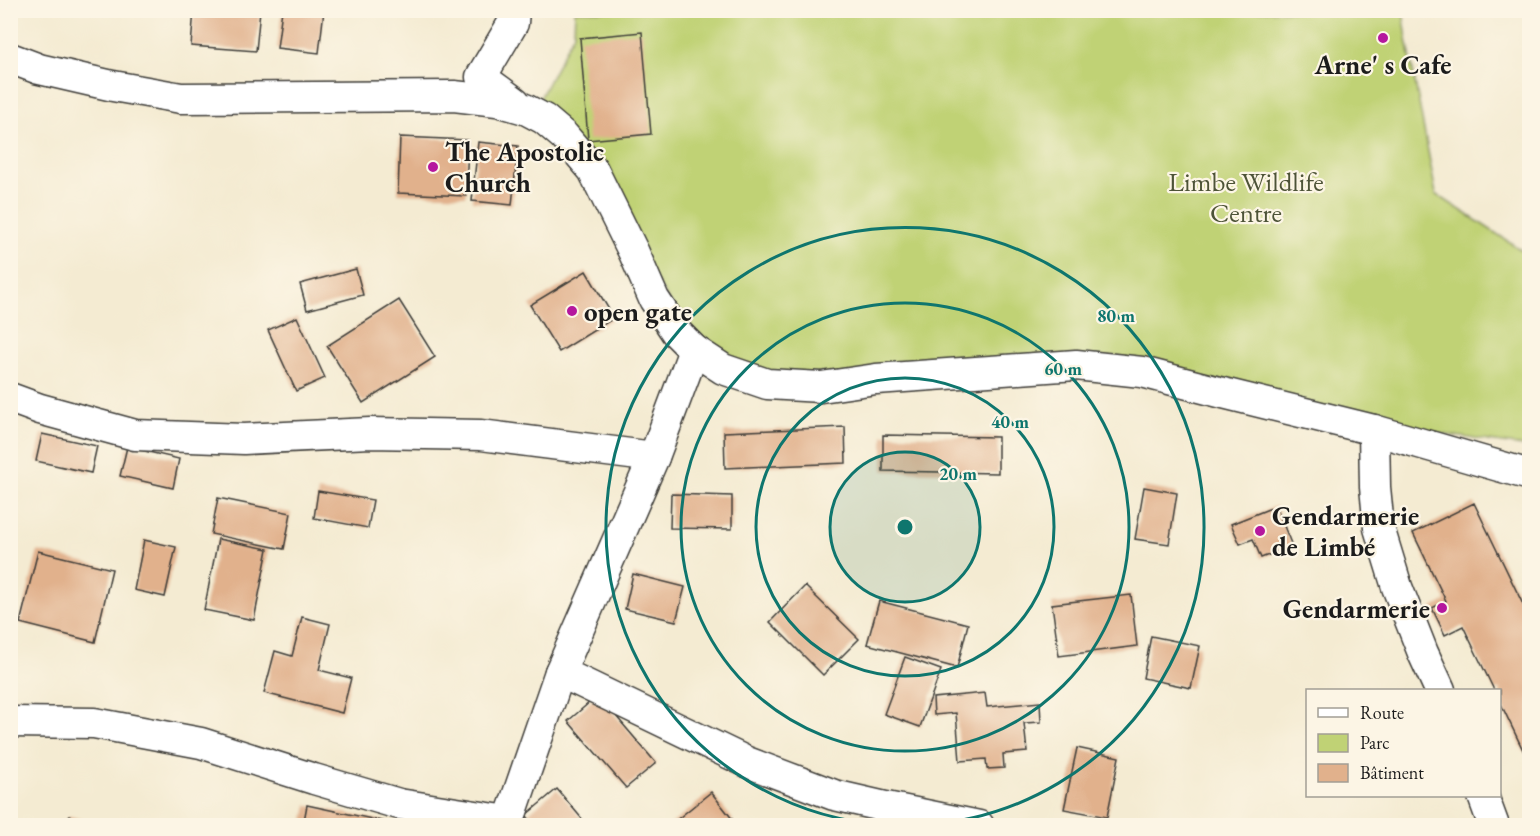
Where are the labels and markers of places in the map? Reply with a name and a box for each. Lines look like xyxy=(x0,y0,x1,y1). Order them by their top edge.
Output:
marker: Arne' s Cafe xyxy=(1376,31,1390,45)
place label: Arne' s Cafe xyxy=(1313,47,1452,82)
place label: The Apostolic Church xyxy=(445,134,604,200)
marker: The Apostolic Church xyxy=(426,160,440,174)
place label: open gate xyxy=(584,294,692,329)
marker: open gate xyxy=(565,304,579,318)
place label: Gendarmerie de Limbé xyxy=(1272,498,1419,564)
centre of rings xyxy=(895,517,915,537)
marker: Gendarmerie de Limbé xyxy=(1253,524,1267,538)
place label: Gendarmerie xyxy=(1283,591,1430,626)
marker: Gendarmerie xyxy=(1435,601,1449,615)

